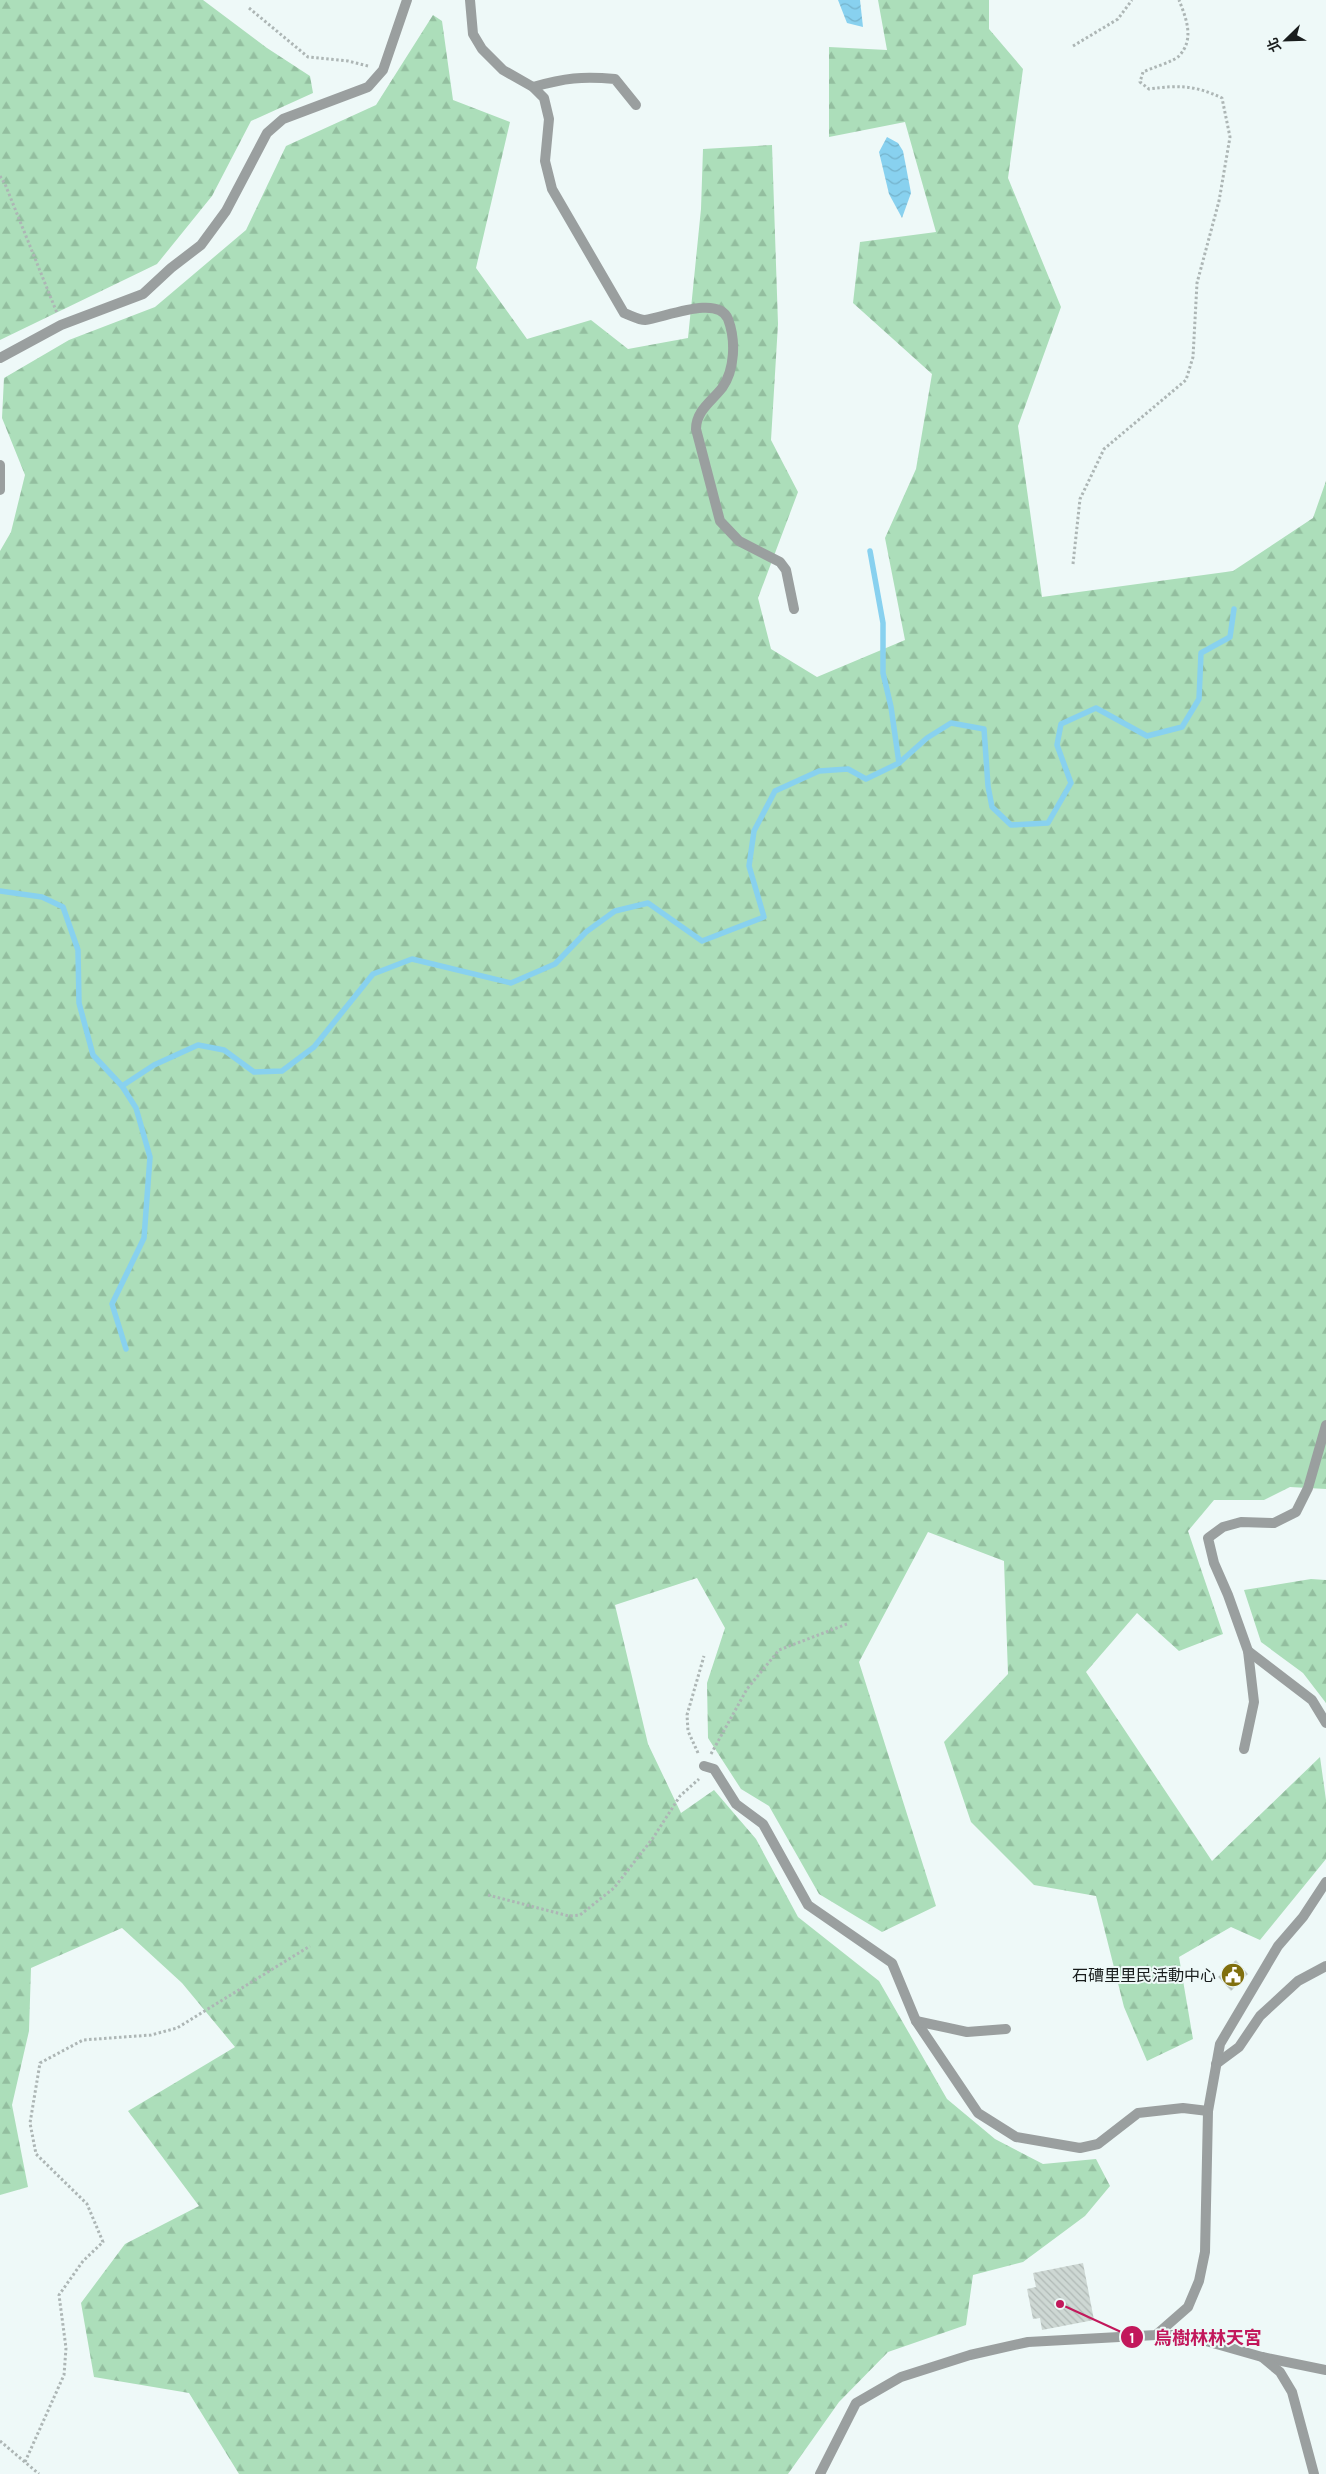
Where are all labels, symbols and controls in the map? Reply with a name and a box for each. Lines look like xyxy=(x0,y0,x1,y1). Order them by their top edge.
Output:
north arrow xyxy=(1261,15,1311,65)
text: 北 xyxy=(1264,35,1285,55)
public building icon: 石𥕢里里民活動中心 xyxy=(1220,1962,1246,1988)
place label: 石𥕢里里民活動中心 xyxy=(1072,1966,1216,1985)
callout: 烏樹林林天宮 xyxy=(1119,2321,1272,2354)
text: 烏樹林林天宮 xyxy=(1154,2327,1262,2349)
text: 1 xyxy=(1129,2329,1135,2347)

